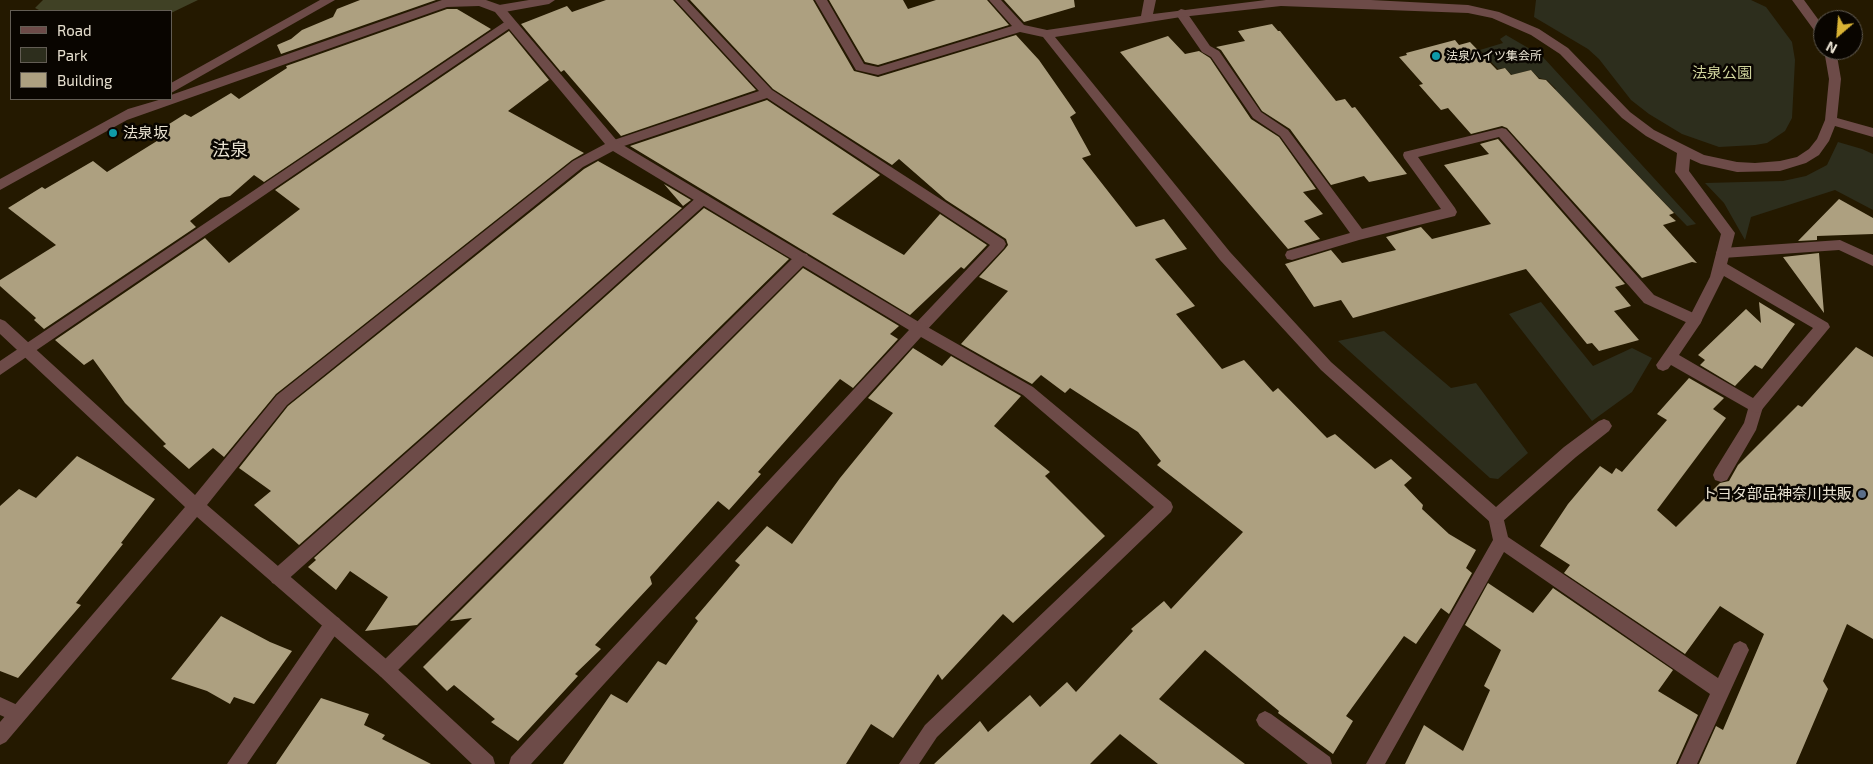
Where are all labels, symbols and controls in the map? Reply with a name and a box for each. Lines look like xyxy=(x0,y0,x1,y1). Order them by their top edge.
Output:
legend xyxy=(10,10,172,100)
north arrow xyxy=(1813,10,1863,60)
text: Road xyxy=(57,21,92,39)
text: N xyxy=(1823,38,1840,58)
text: Park xyxy=(57,46,88,64)
place label: 法泉ハイツ集会所 xyxy=(1446,49,1542,63)
marker: 法泉ハイツ集会所 xyxy=(1430,50,1442,62)
park label: 法泉公園 xyxy=(1692,64,1752,82)
text: Building xyxy=(57,71,112,89)
place label: 法泉坂 xyxy=(123,124,168,142)
marker: 法泉坂 xyxy=(107,127,119,139)
district label: 法泉 xyxy=(212,139,248,161)
place label: トヨタ部品神奈川共販 xyxy=(1702,485,1852,503)
marker: トヨタ部品神奈川共販 xyxy=(1856,488,1868,500)

